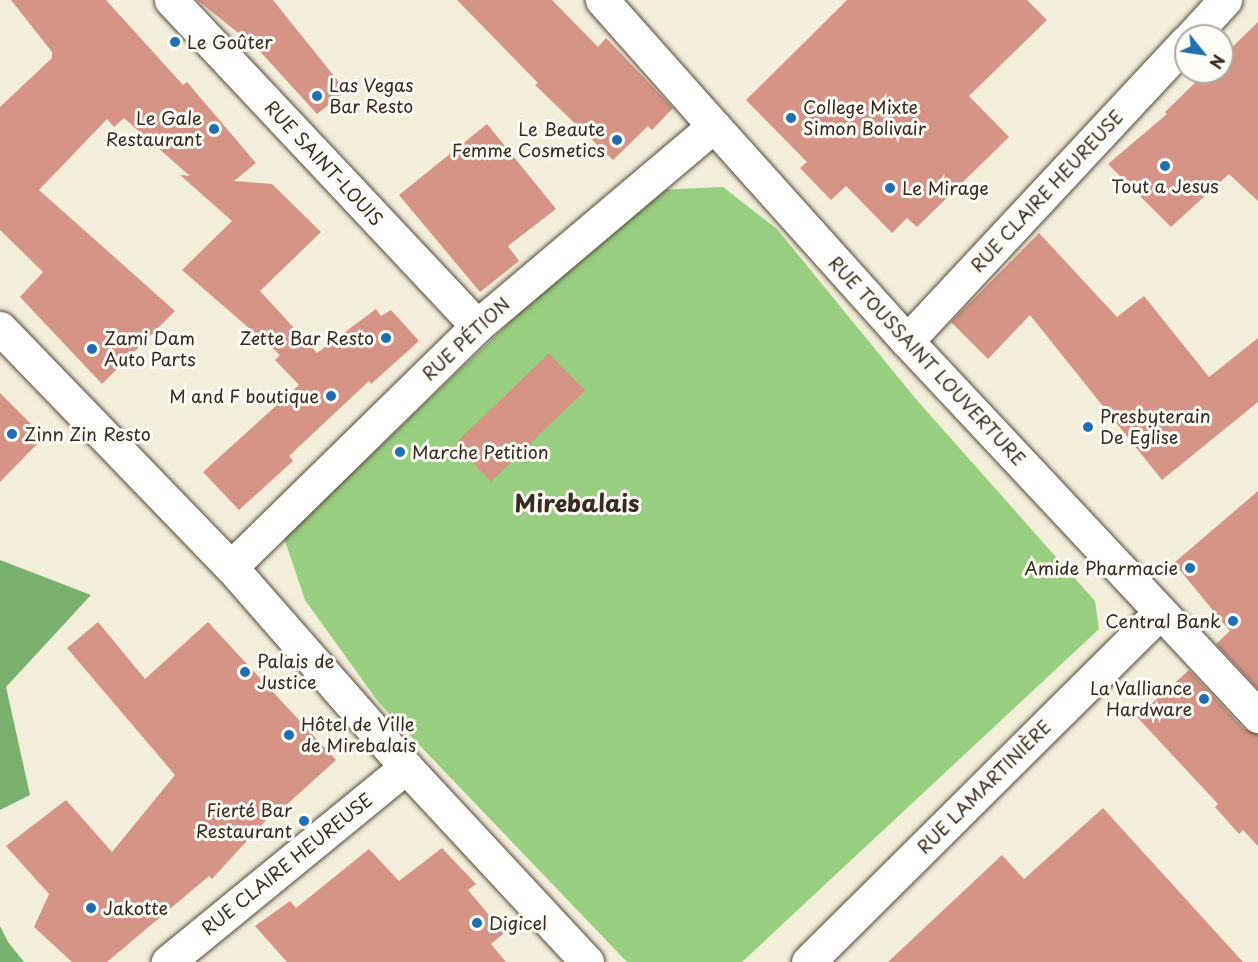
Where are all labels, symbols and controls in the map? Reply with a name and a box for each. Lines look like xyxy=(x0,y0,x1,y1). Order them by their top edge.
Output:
north arrow xyxy=(1174,24,1234,84)
place label: Le Goûter xyxy=(187,31,273,53)
marker: Le Goûter xyxy=(168,35,182,49)
text: N xyxy=(1204,51,1231,73)
place label: Las Vegas Bar Resto xyxy=(329,75,415,118)
marker: Las Vegas Bar Resto xyxy=(310,89,324,103)
street label: RUE SAINT-LOUIS xyxy=(260,96,388,230)
place label: College Mixte Simon Bolivair xyxy=(803,97,926,140)
street label: RUE CLAIRE HEUREUSE xyxy=(965,105,1129,277)
place label: Le Gale Restaurant xyxy=(106,108,202,150)
marker: College Mixte Simon Bolivair xyxy=(784,111,798,125)
place label: Le Beaute Femme Cosmetics xyxy=(451,119,605,162)
marker: Le Gale Restaurant xyxy=(207,122,221,136)
marker: Le Beaute Femme Cosmetics xyxy=(610,133,624,147)
marker: Tout a Jesus xyxy=(1158,159,1172,173)
place label: Tout a Jesus xyxy=(1111,175,1219,197)
place label: Le Mirage xyxy=(902,177,989,199)
marker: Le Mirage xyxy=(883,181,897,195)
street label: RUE TOUSSAINT LOUVERTURE xyxy=(824,251,1030,471)
street label: RUE PÉTION xyxy=(417,293,515,385)
place label: Zette Bar Resto xyxy=(239,327,374,349)
place label: Zami Dam Auto Parts xyxy=(104,328,198,370)
marker: Zette Bar Resto xyxy=(379,331,393,345)
marker: Zami Dam Auto Parts xyxy=(85,342,99,356)
place label: M and F boutique xyxy=(168,385,319,407)
marker: M and F boutique xyxy=(324,389,338,403)
place label: Presbyterain De Eglise xyxy=(1100,406,1211,448)
marker: Presbyterain De Eglise xyxy=(1081,420,1095,434)
place label: Zinn Zin Resto xyxy=(24,423,149,445)
marker: Zinn Zin Resto xyxy=(5,427,19,441)
place label: Marche Petition xyxy=(412,441,549,463)
marker: Marche Petition xyxy=(393,445,407,459)
district label: Mirebalais xyxy=(515,489,639,517)
place label: Amide Pharmacie xyxy=(1023,557,1178,579)
marker: Amide Pharmacie xyxy=(1183,561,1197,575)
place label: Central Bank xyxy=(1105,610,1221,632)
marker: Central Bank xyxy=(1226,614,1240,628)
place label: Palais de Justice xyxy=(257,651,334,694)
marker: Palais de Justice xyxy=(238,665,252,679)
place label: La Valliance Hardware xyxy=(1087,678,1192,720)
marker: La Valliance Hardware xyxy=(1197,692,1211,706)
place label: Hôtel de Ville de Mirebalais xyxy=(301,714,415,756)
street label: RUE LAMARTINIÈRE xyxy=(912,715,1056,859)
marker: Hôtel de Ville de Mirebalais xyxy=(282,728,296,742)
street label: RUE CLAIRE HEUREUSE xyxy=(196,788,378,940)
place label: Fierté Bar Restaurant xyxy=(196,800,292,842)
marker: Fierté Bar Restaurant xyxy=(297,814,311,828)
place label: Jakotte xyxy=(103,897,168,919)
marker: Jakotte xyxy=(84,901,98,915)
place label: Digicel xyxy=(489,912,547,934)
marker: Digicel xyxy=(470,916,484,930)

